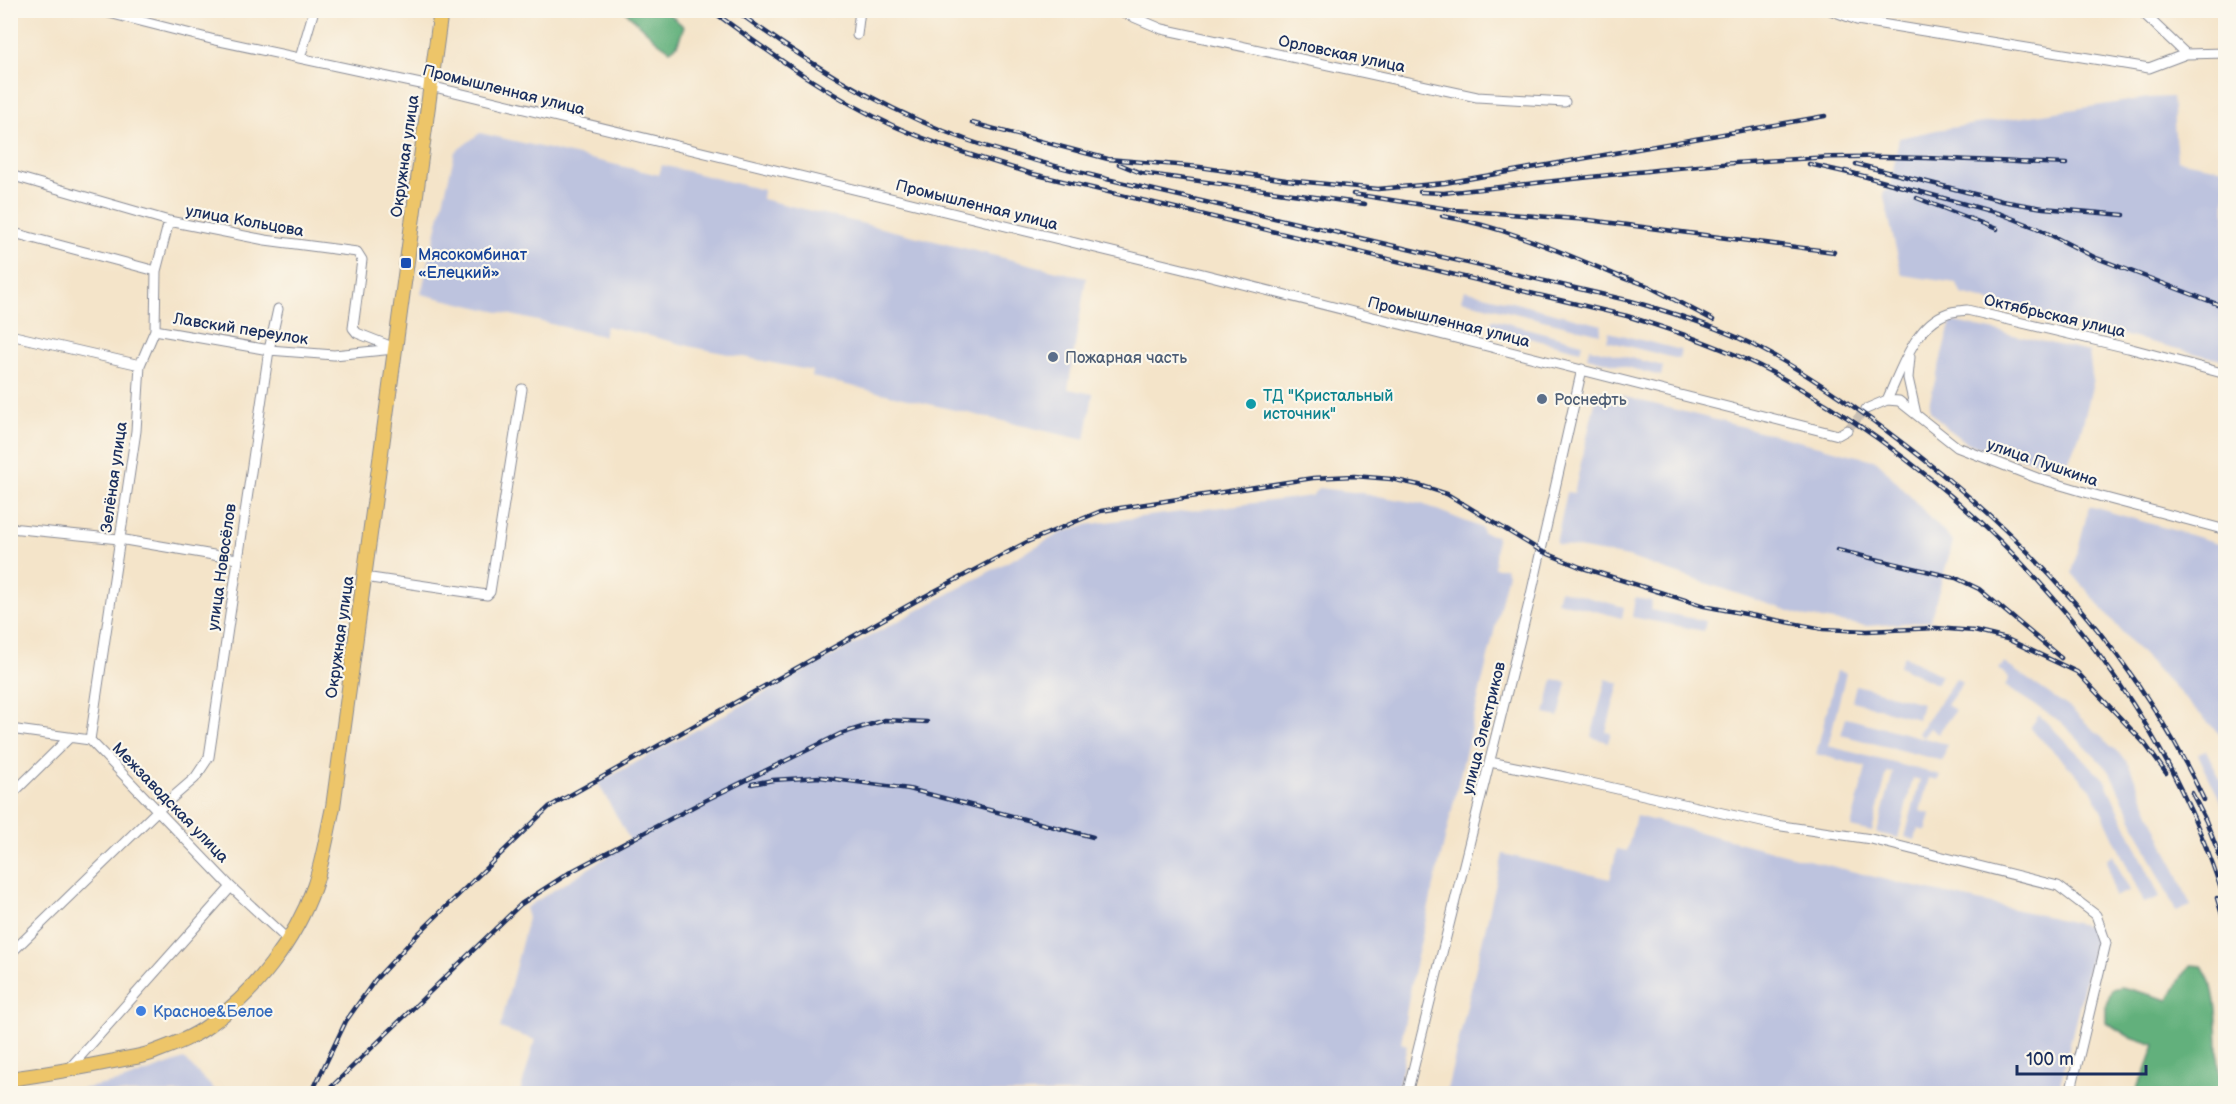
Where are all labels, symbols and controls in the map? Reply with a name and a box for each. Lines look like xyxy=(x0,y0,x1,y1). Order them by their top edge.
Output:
street label: Орловская улица xyxy=(1277,32,1407,77)
street label: Промышленная улица xyxy=(420,61,587,120)
street label: Окружная улица xyxy=(387,93,424,219)
street label: Промышленная улица xyxy=(893,176,1060,235)
street label: улица Кольцова xyxy=(184,202,306,241)
place label: Мясокомбинат «Елецкий» xyxy=(418,246,528,283)
marker: Мясокомбинат «Елецкий» xyxy=(399,256,413,270)
street label: Октябрьская улица xyxy=(1982,291,2128,342)
street label: Промышленная улица xyxy=(1365,293,1532,352)
street label: Лавский переулок xyxy=(171,309,310,350)
place label: Пожарная часть xyxy=(1065,349,1187,368)
marker: Пожарная часть xyxy=(1046,350,1060,364)
place label: ТД "Кристальный источник" xyxy=(1263,387,1393,424)
place label: Роснефть xyxy=(1554,391,1627,410)
marker: Роснефть xyxy=(1535,392,1549,406)
marker: ТД "Кристальный источник" xyxy=(1244,397,1258,411)
street label: Зелёная улица xyxy=(97,420,132,534)
street label: улица Пушкина xyxy=(1984,436,2101,491)
street label: улица Новосёлов xyxy=(204,502,241,632)
street label: Окружная улица xyxy=(322,574,359,700)
street label: улица Электриков xyxy=(1459,659,1510,797)
street label: Межзаводская улица xyxy=(108,739,233,867)
place label: Красное&Белое xyxy=(153,1003,273,1022)
marker: Красное&Белое xyxy=(134,1004,148,1018)
scale bar xyxy=(2017,1038,2146,1076)
text: 100 m xyxy=(2026,1049,2074,1070)

